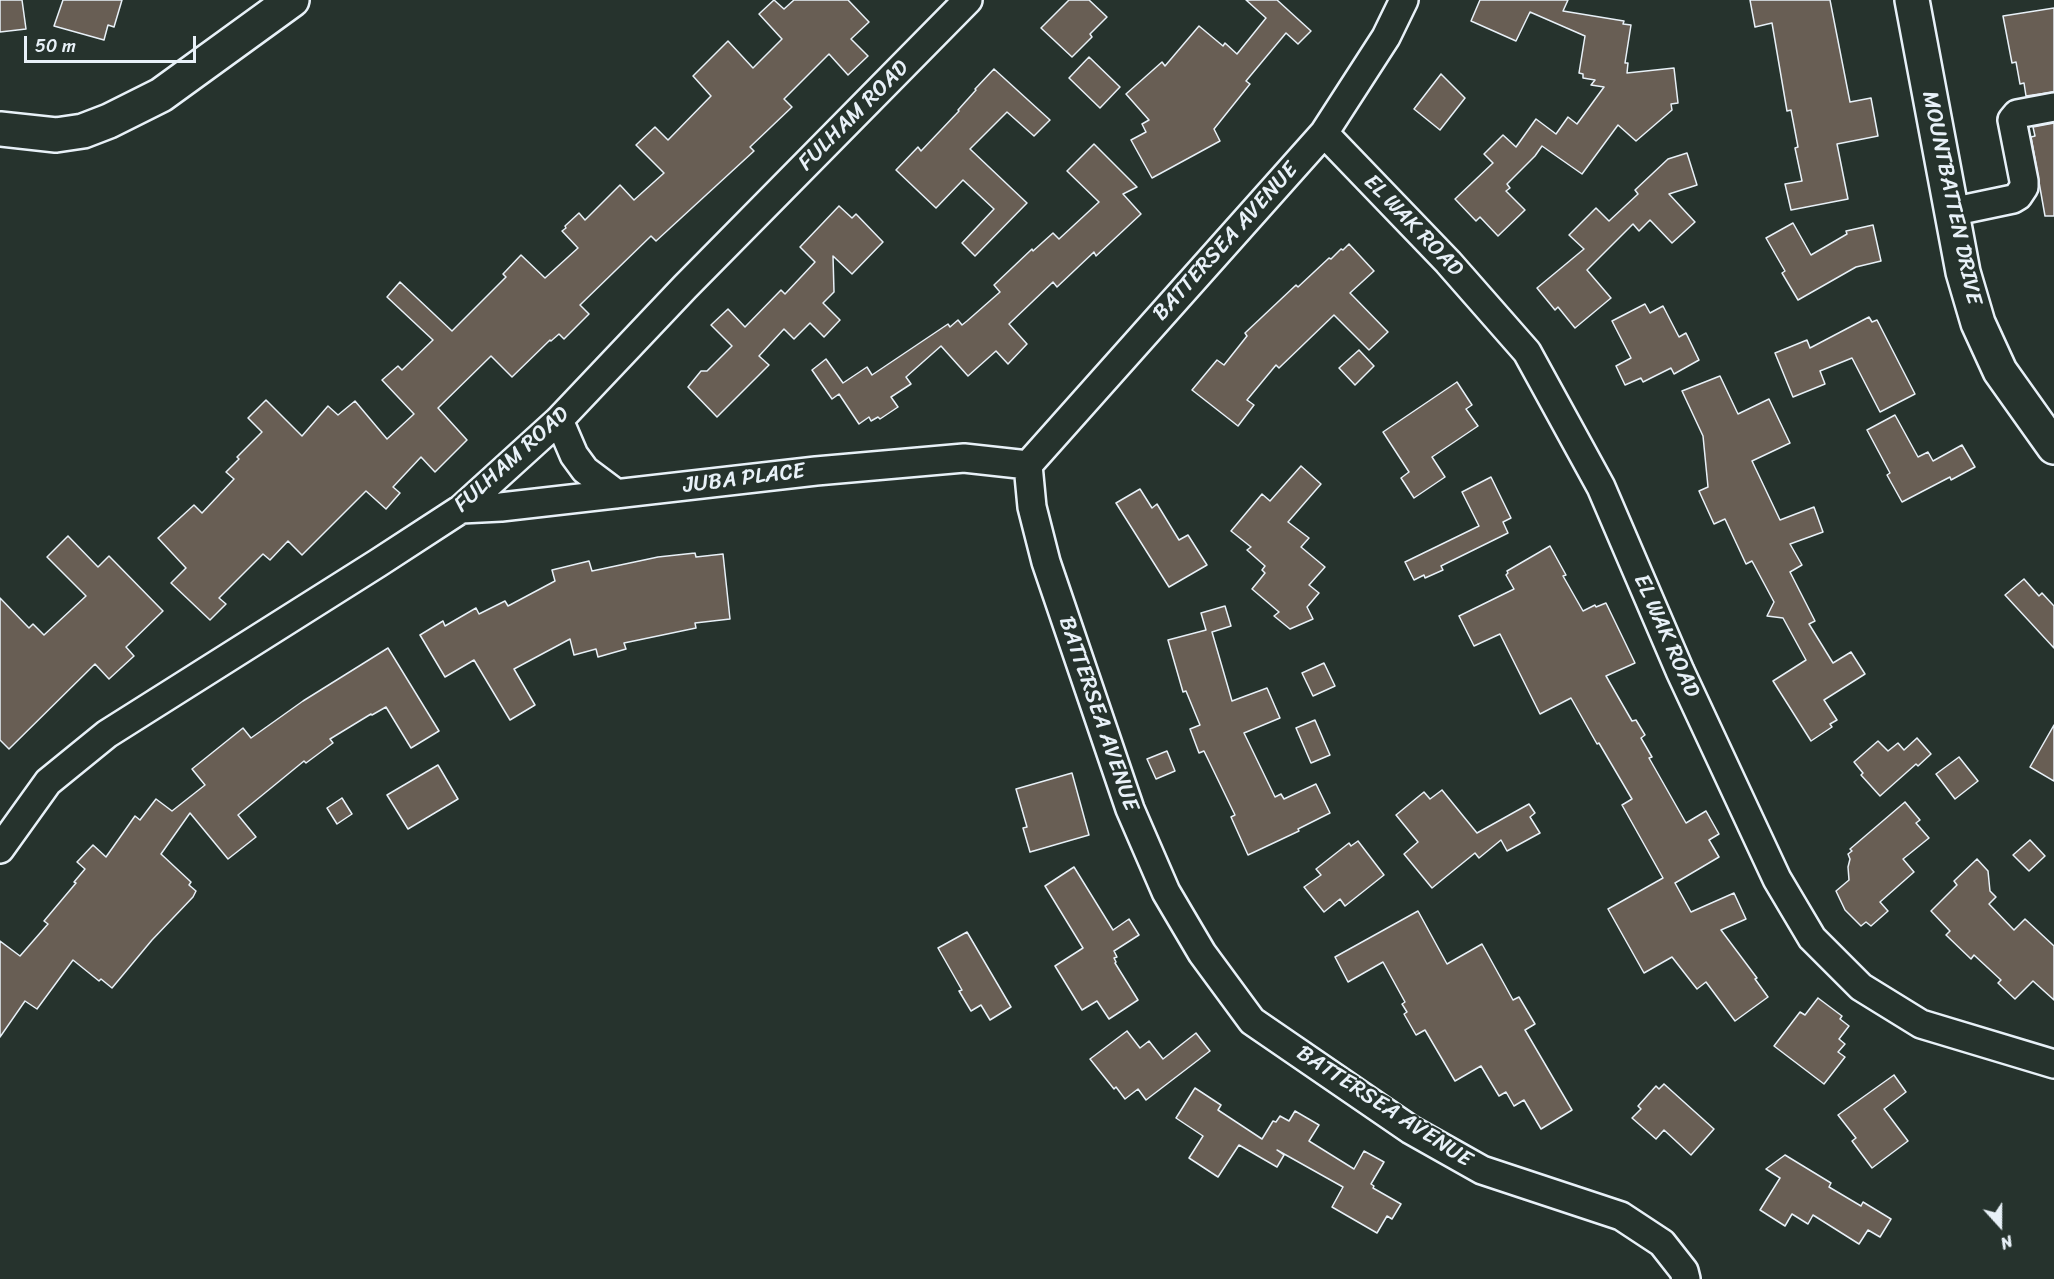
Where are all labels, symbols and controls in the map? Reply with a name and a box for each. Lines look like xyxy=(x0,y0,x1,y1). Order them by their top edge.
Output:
scale bar xyxy=(27,24,200,62)
text: 50 m xyxy=(35,30,76,62)
street label: FULHAM ROAD xyxy=(793,55,915,177)
street label: MOUNTBATTEN DRIVE xyxy=(1915,89,1987,307)
street label: BATTERSEA AVENUE xyxy=(1148,157,1304,327)
street label: EL WAK ROAD xyxy=(1358,169,1468,283)
street label: FULHAM ROAD xyxy=(449,402,575,518)
street label: JUBA PLACE xyxy=(682,458,806,500)
street label: EL WAK ROAD xyxy=(1627,570,1705,702)
street label: BATTERSEA AVENUE xyxy=(1052,613,1144,815)
street label: BATTERSEA AVENUE xyxy=(1291,1040,1477,1174)
north arrow xyxy=(1970,1195,2030,1255)
text: N xyxy=(1996,1227,2017,1258)

